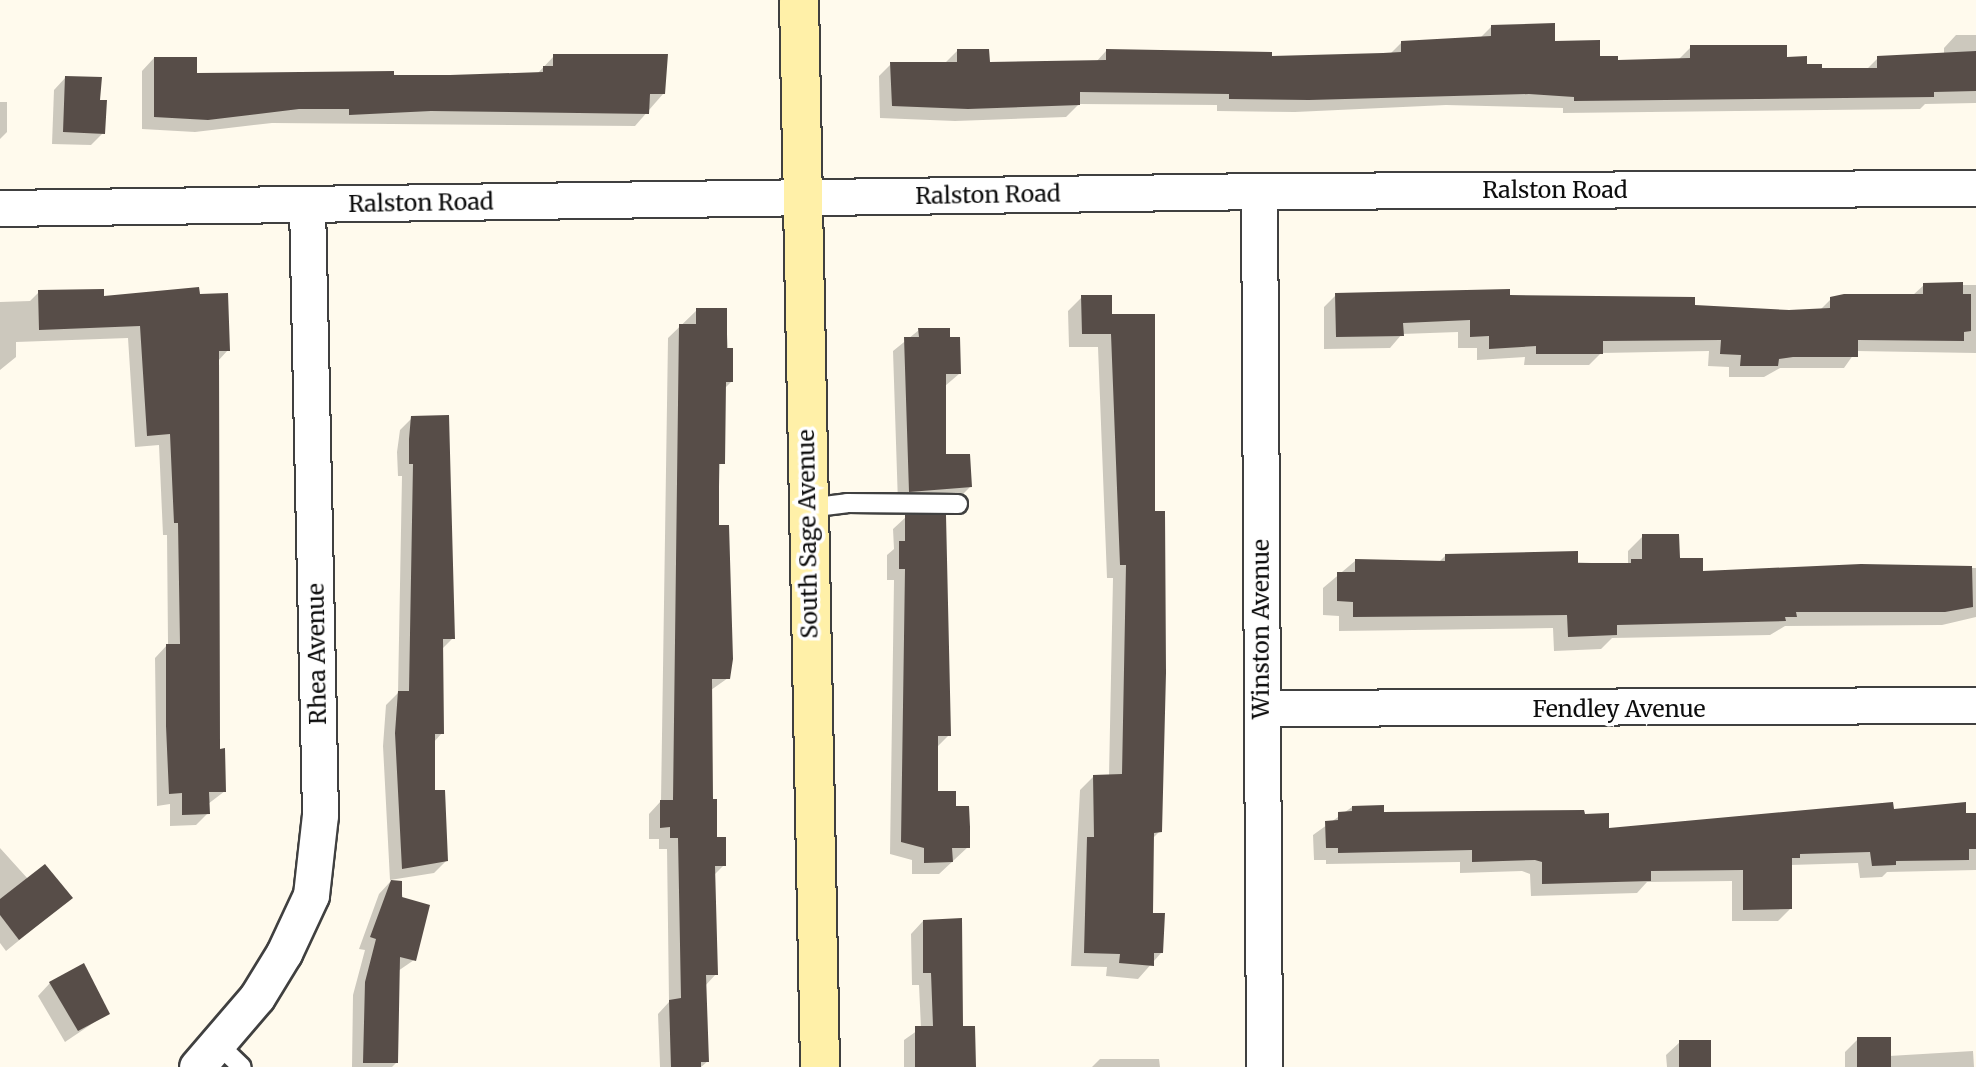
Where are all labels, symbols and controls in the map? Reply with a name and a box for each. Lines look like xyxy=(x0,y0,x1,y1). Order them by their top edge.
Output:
street label: Ralston Road xyxy=(1482,176,1628,204)
street label: Ralston Road xyxy=(915,180,1061,210)
street label: Ralston Road xyxy=(348,188,494,218)
street label: South Sage Avenue xyxy=(792,429,824,639)
street label: Winston Avenue xyxy=(1247,539,1275,719)
street label: Rhea Avenue xyxy=(302,583,332,725)
street label: Fendley Avenue xyxy=(1532,695,1706,723)

